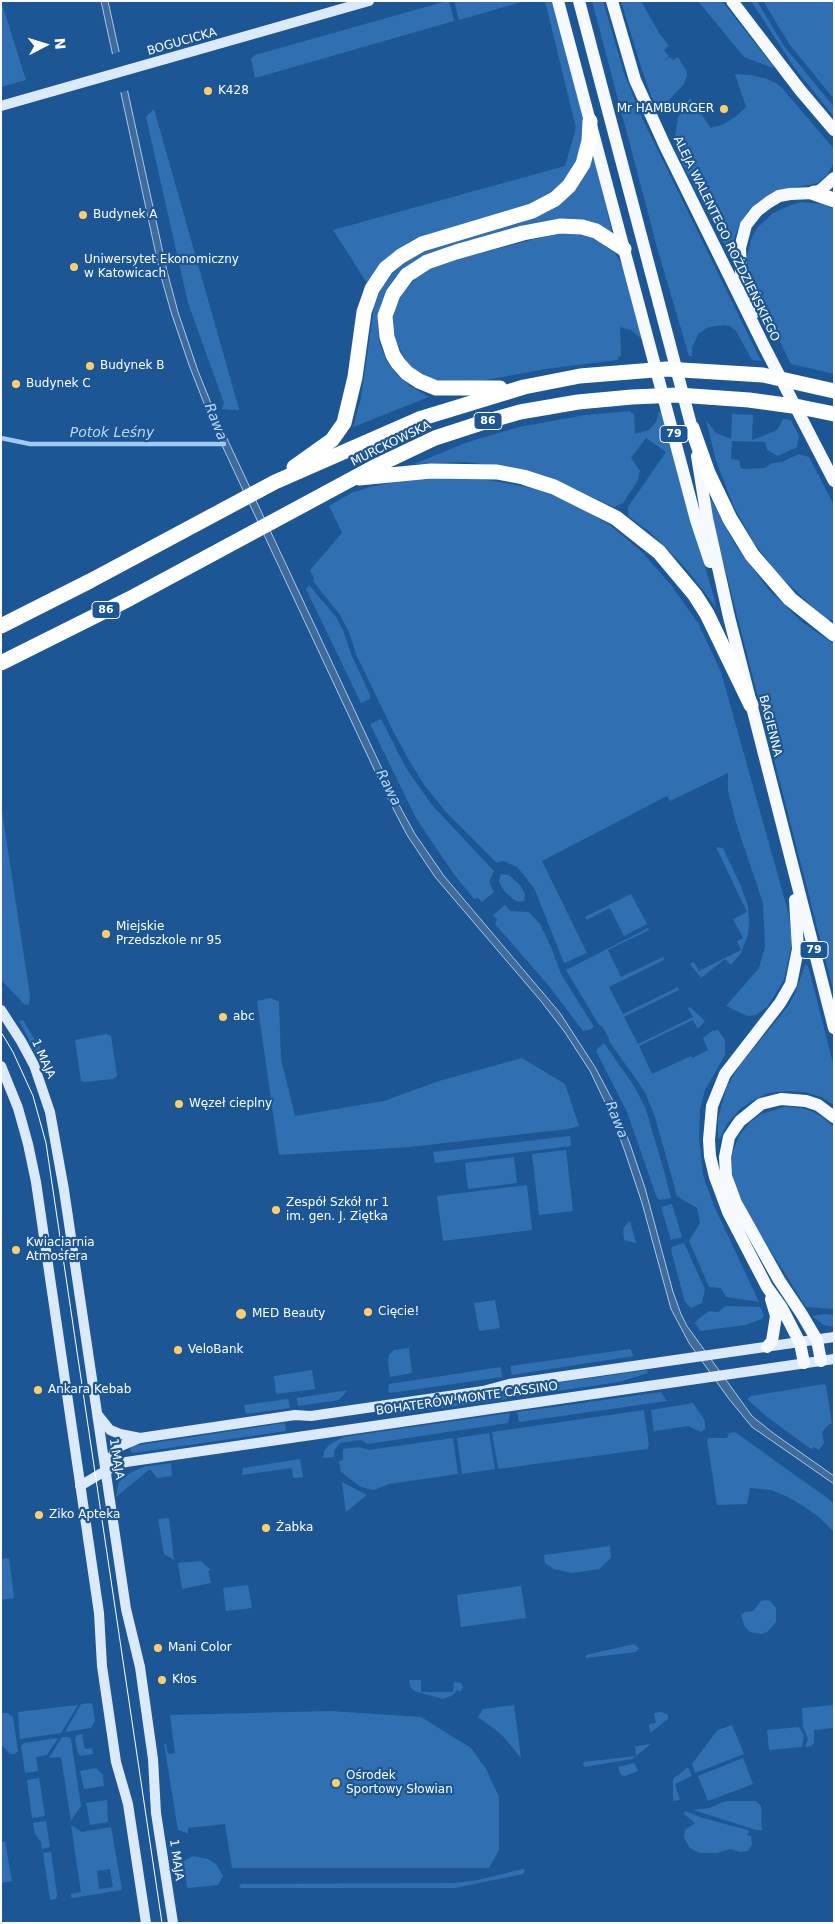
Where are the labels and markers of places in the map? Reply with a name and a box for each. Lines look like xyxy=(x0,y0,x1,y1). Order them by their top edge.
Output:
place label: K428 xyxy=(218,84,249,98)
marker: K428 xyxy=(202,85,214,97)
place label: Mr HAMBURGER xyxy=(617,102,714,116)
marker: Mr HAMBURGER xyxy=(718,103,730,115)
place label: Budynek A xyxy=(93,208,158,222)
marker: Budynek A xyxy=(77,209,89,221)
place label: Uniwersytet Ekonomiczny w Katowicach xyxy=(84,253,239,281)
marker: Uniwersytet Ekonomiczny w Katowicach xyxy=(68,261,80,273)
place label: Budynek B xyxy=(100,359,165,373)
marker: Budynek B xyxy=(84,360,96,372)
place label: Budynek C xyxy=(26,377,91,391)
marker: Budynek C xyxy=(10,378,22,390)
place label: Miejskie Przedszkole nr 95 xyxy=(116,920,222,948)
marker: Miejskie Przedszkole nr 95 xyxy=(100,928,112,940)
place label: abc xyxy=(233,1010,255,1024)
marker: abc xyxy=(217,1011,229,1023)
place label: Węzeł cieplny xyxy=(189,1097,272,1111)
marker: Węzeł cieplny xyxy=(173,1098,185,1110)
place label: Zespół Szkół nr 1 im. gen. J. Ziętka xyxy=(286,1196,389,1224)
marker: Zespół Szkół nr 1 im. gen. J. Ziętka xyxy=(270,1204,282,1216)
place label: Kwiaciarnia Atmosfera xyxy=(26,1236,95,1264)
marker: Kwiaciarnia Atmosfera xyxy=(10,1244,22,1256)
place label: Cięcie! xyxy=(378,1305,419,1319)
marker: Cięcie! xyxy=(362,1306,374,1318)
marker: MED Beauty xyxy=(234,1307,248,1321)
place label: MED Beauty xyxy=(252,1307,325,1321)
place label: VeloBank xyxy=(188,1343,243,1357)
marker: VeloBank xyxy=(172,1344,184,1356)
place label: Ankara Kebab xyxy=(48,1383,131,1397)
marker: Ankara Kebab xyxy=(32,1384,44,1396)
place label: Ziko Apteka xyxy=(49,1508,120,1522)
marker: Ziko Apteka xyxy=(33,1509,45,1521)
place label: Żabka xyxy=(276,1521,313,1535)
marker: Żabka xyxy=(260,1522,272,1534)
place label: Mani Color xyxy=(168,1641,232,1655)
marker: Mani Color xyxy=(152,1642,164,1654)
place label: Kłos xyxy=(172,1673,197,1687)
marker: Kłos xyxy=(156,1674,168,1686)
place label: Ośrodek Sportowy Słowian xyxy=(346,1769,453,1797)
marker: Ośrodek Sportowy Słowian xyxy=(330,1777,342,1789)

